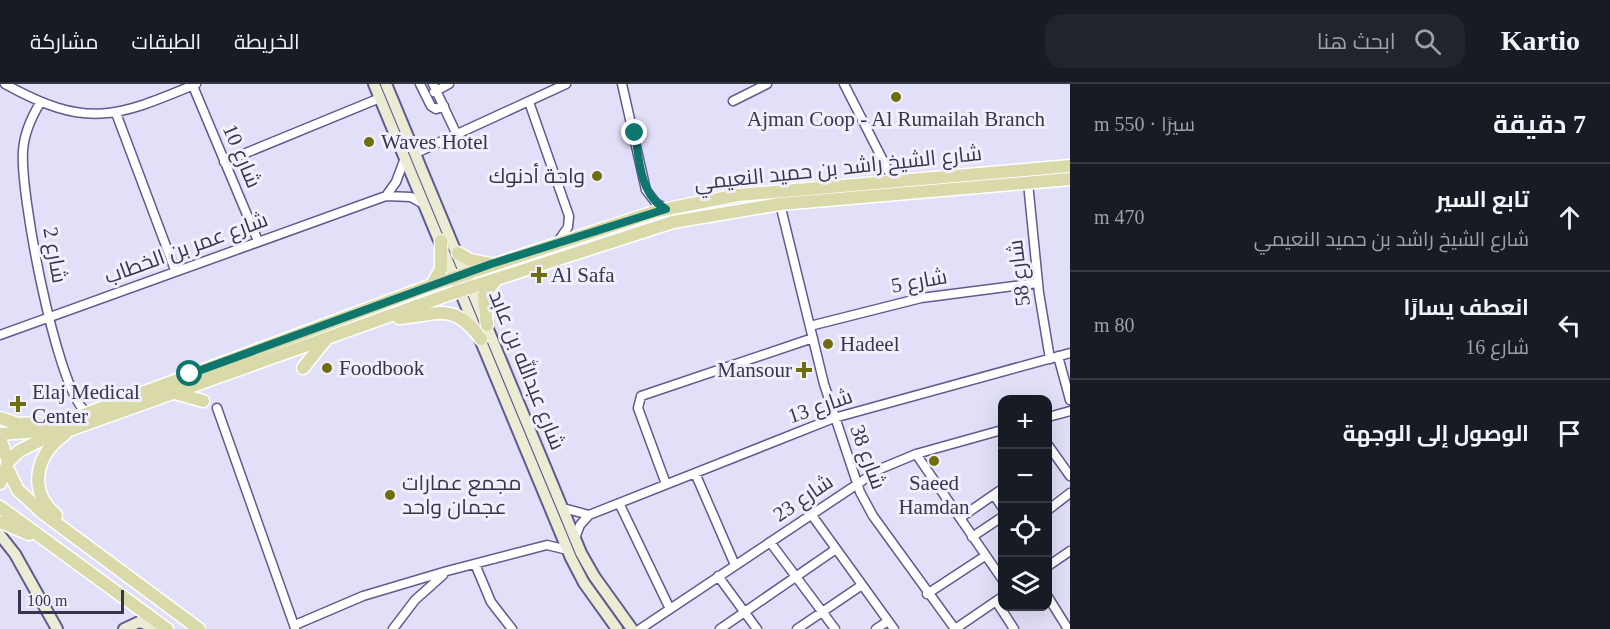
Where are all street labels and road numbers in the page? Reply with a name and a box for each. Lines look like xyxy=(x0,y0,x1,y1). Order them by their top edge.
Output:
street label: شارع 10 xyxy=(216,121,266,192)
street label: شارع الشيخ راشد بن حميد النعيمي xyxy=(693,141,983,199)
street label: شارع عمر بن الخطاب xyxy=(101,207,272,291)
street label: شارع 2 xyxy=(36,225,72,285)
street label: شارع 58 xyxy=(1003,238,1037,308)
street label: شارع 5 xyxy=(889,264,949,300)
street label: شارع عبدالله بن عابد xyxy=(482,286,572,454)
street label: شارع 13 xyxy=(784,384,856,430)
street label: شارع 38 xyxy=(843,421,891,493)
street label: شارع 23 xyxy=(769,469,839,528)

